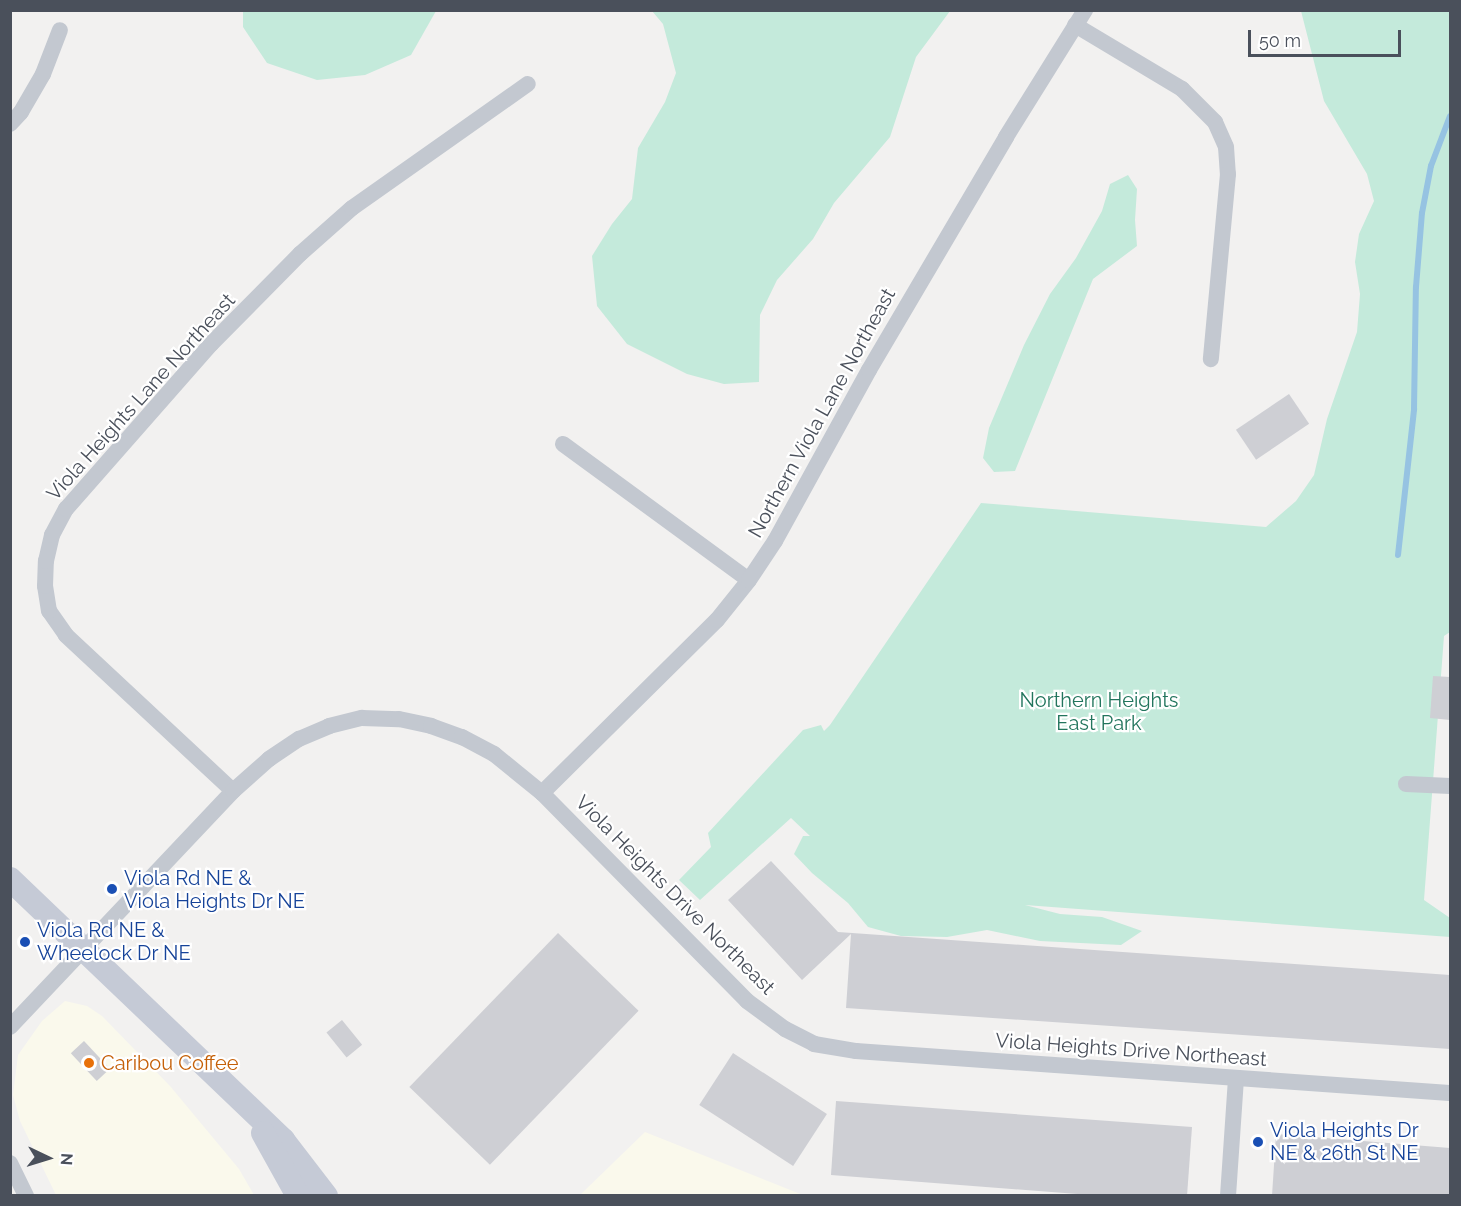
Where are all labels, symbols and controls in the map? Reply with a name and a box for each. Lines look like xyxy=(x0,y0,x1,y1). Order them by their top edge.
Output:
scale bar xyxy=(1251,18,1404,56)
text: 50 m xyxy=(1259,30,1301,51)
street label: Northern Viola Lane Northeast xyxy=(743,284,901,542)
street label: Viola Heights Lane Northeast xyxy=(42,289,240,505)
park label: Northern Heights East Park xyxy=(1019,688,1179,735)
street label: Viola Heights Drive Northeast xyxy=(570,790,780,1000)
place label: Viola Rd NE & Viola Heights Dr NE xyxy=(124,866,305,913)
marker: Viola Rd NE & Viola Heights Dr NE xyxy=(105,882,119,896)
place label: Viola Rd NE & Wheelock Dr NE xyxy=(37,918,191,965)
marker: Viola Rd NE & Wheelock Dr NE xyxy=(18,935,32,949)
street label: Viola Heights Drive Northeast xyxy=(995,1029,1267,1071)
place label: Caribou Coffee xyxy=(101,1051,238,1075)
marker: Caribou Coffee xyxy=(82,1056,96,1070)
place label: Viola Heights Dr NE & 26th St NE xyxy=(1270,1118,1419,1165)
north arrow xyxy=(18,1128,78,1188)
marker: Viola Heights Dr NE & 26th St NE xyxy=(1251,1135,1265,1149)
text: N xyxy=(57,1153,76,1166)

